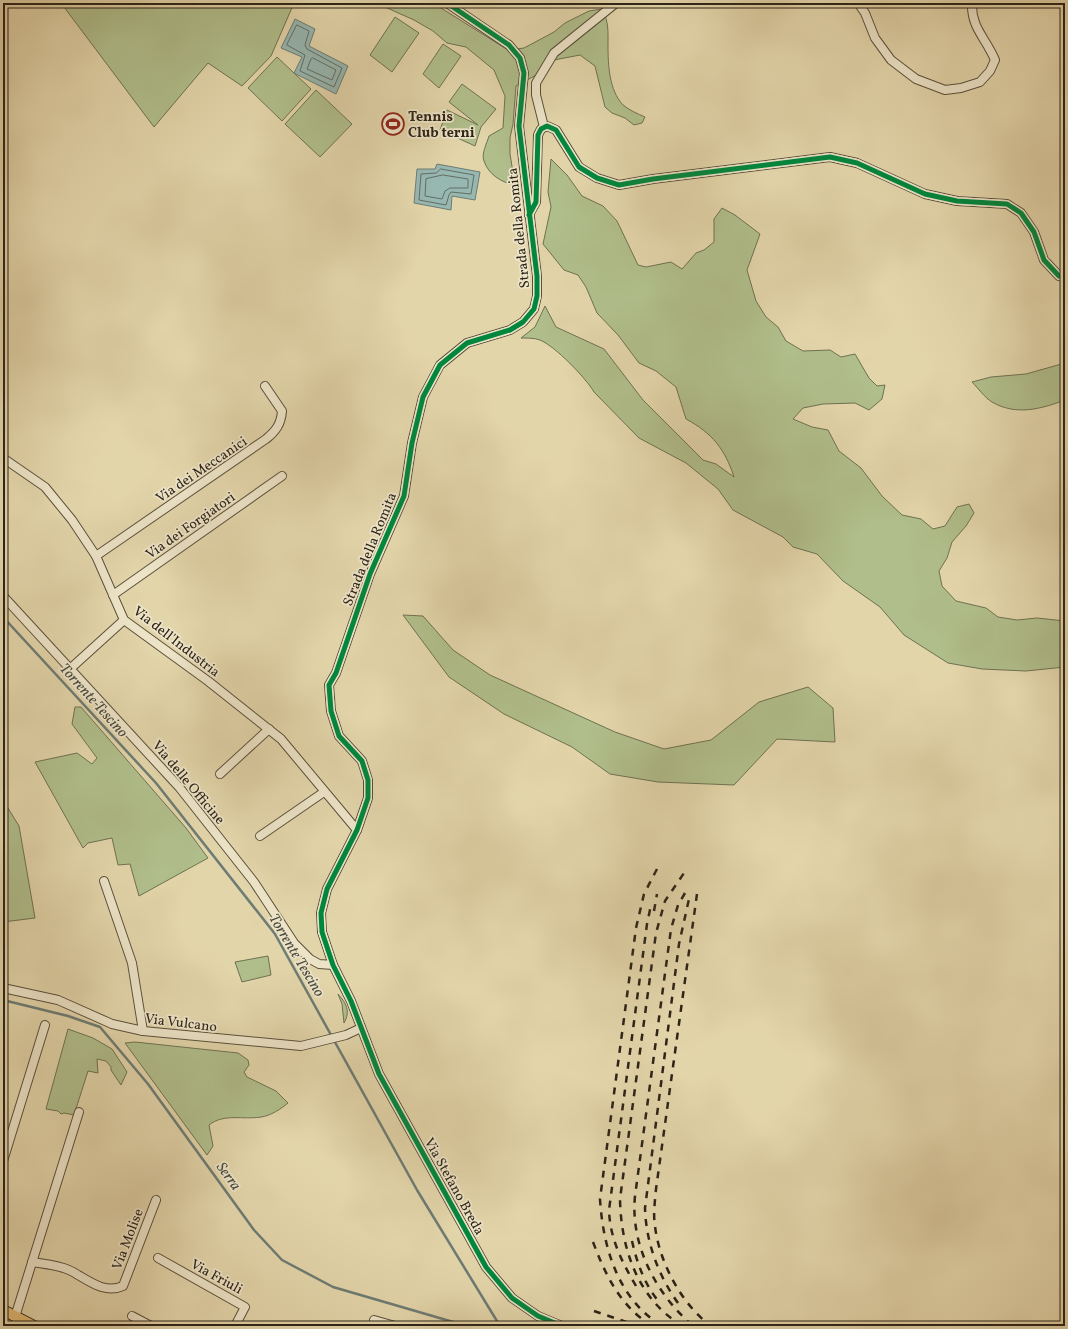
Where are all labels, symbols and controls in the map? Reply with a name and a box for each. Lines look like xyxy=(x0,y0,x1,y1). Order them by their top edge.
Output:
place label: Tennis Club terni xyxy=(408,108,475,143)
sports icon: Tennis Club terni xyxy=(380,111,406,137)
street label: Strada della Romita xyxy=(504,167,535,289)
street label: Via dei Meccanici xyxy=(152,433,251,508)
street label: Via dei Forgiatori xyxy=(142,488,239,564)
street label: Strada della Romita xyxy=(339,490,402,609)
street label: Via dell'Industria xyxy=(129,602,224,682)
water label: Torrente Tescino xyxy=(54,659,132,743)
street label: Via delle Officine xyxy=(147,737,229,829)
water label: Torrente Tescino xyxy=(263,910,329,1001)
street label: Via Vulcano xyxy=(144,1010,218,1037)
street label: Via Stefano Breda xyxy=(419,1135,488,1239)
water label: Serra xyxy=(210,1158,245,1195)
street label: Via Molise xyxy=(108,1206,149,1273)
street label: Via Friuli xyxy=(187,1255,246,1299)

